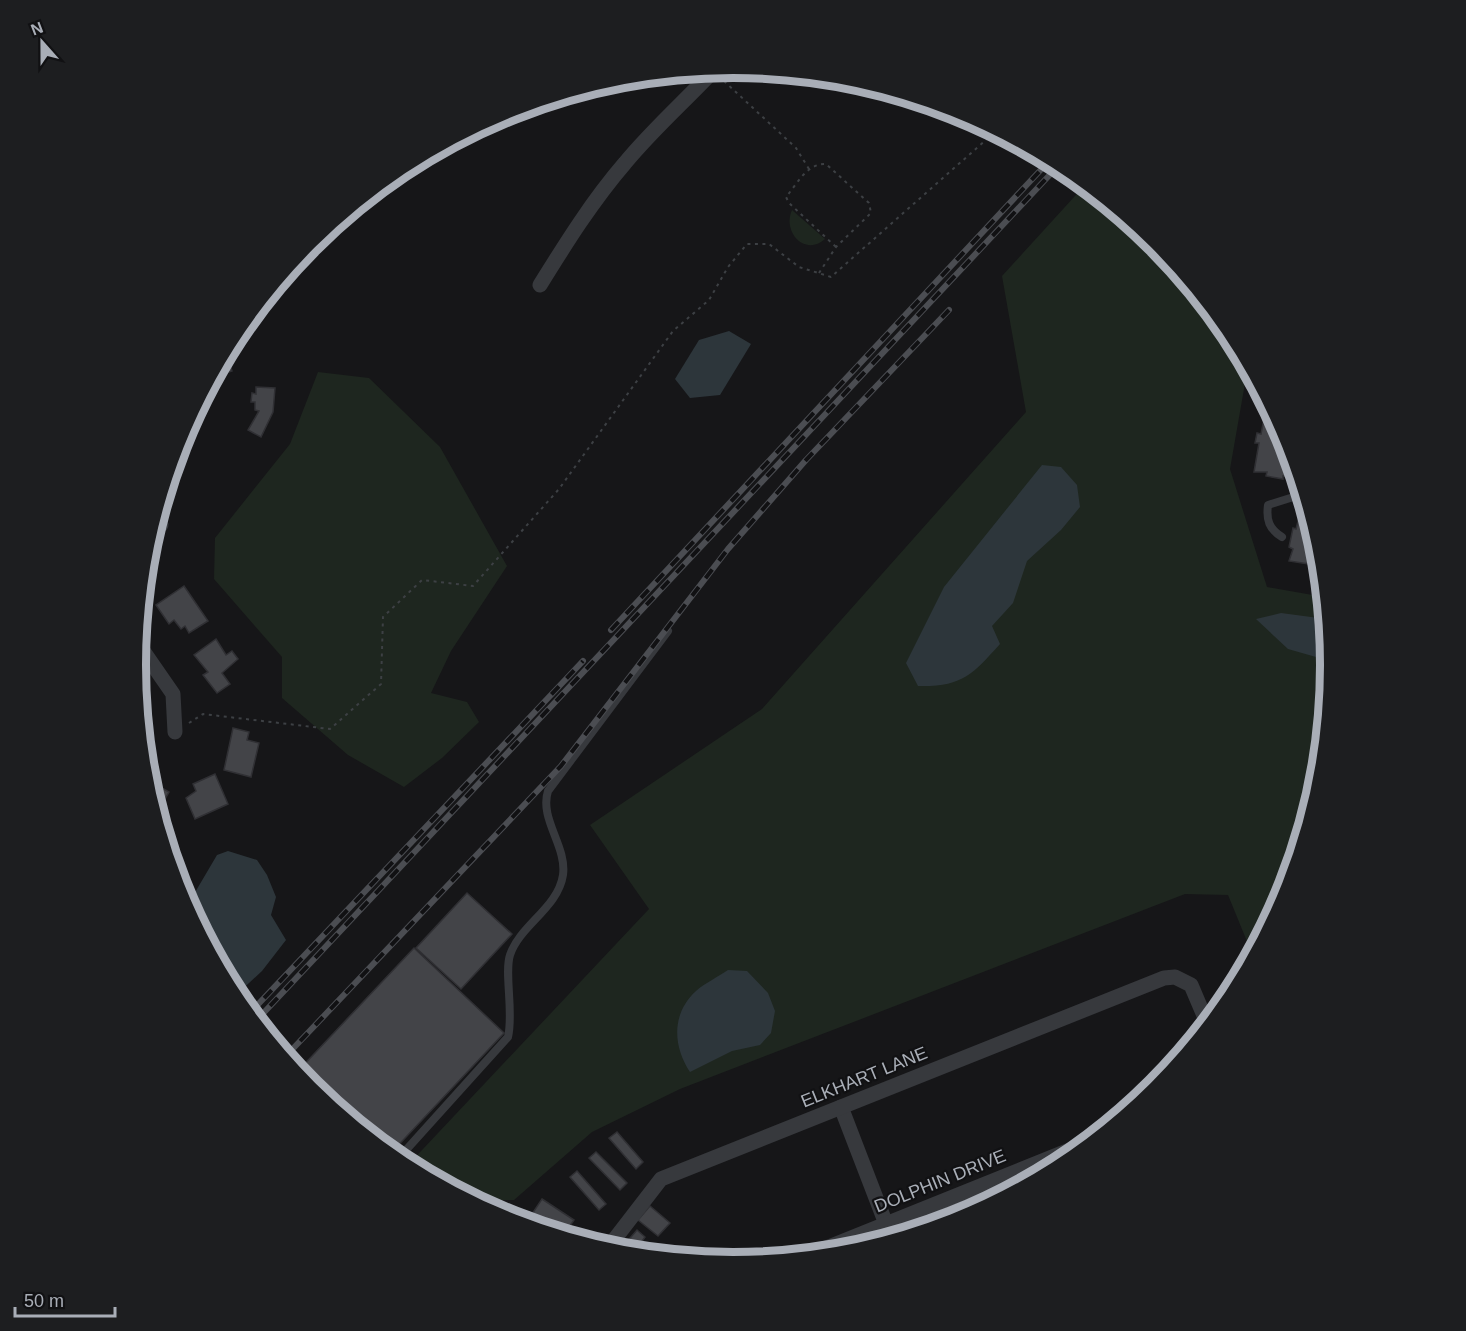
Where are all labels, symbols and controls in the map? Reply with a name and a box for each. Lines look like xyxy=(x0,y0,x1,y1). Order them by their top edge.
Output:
north arrow xyxy=(12,12,72,72)
text: N xyxy=(28,18,45,38)
street label: ELKHART LANE xyxy=(798,1043,930,1111)
street label: DOLPHIN DRIVE xyxy=(871,1145,1009,1217)
scale bar xyxy=(15,1280,116,1318)
text: 50 m xyxy=(24,1291,64,1311)

